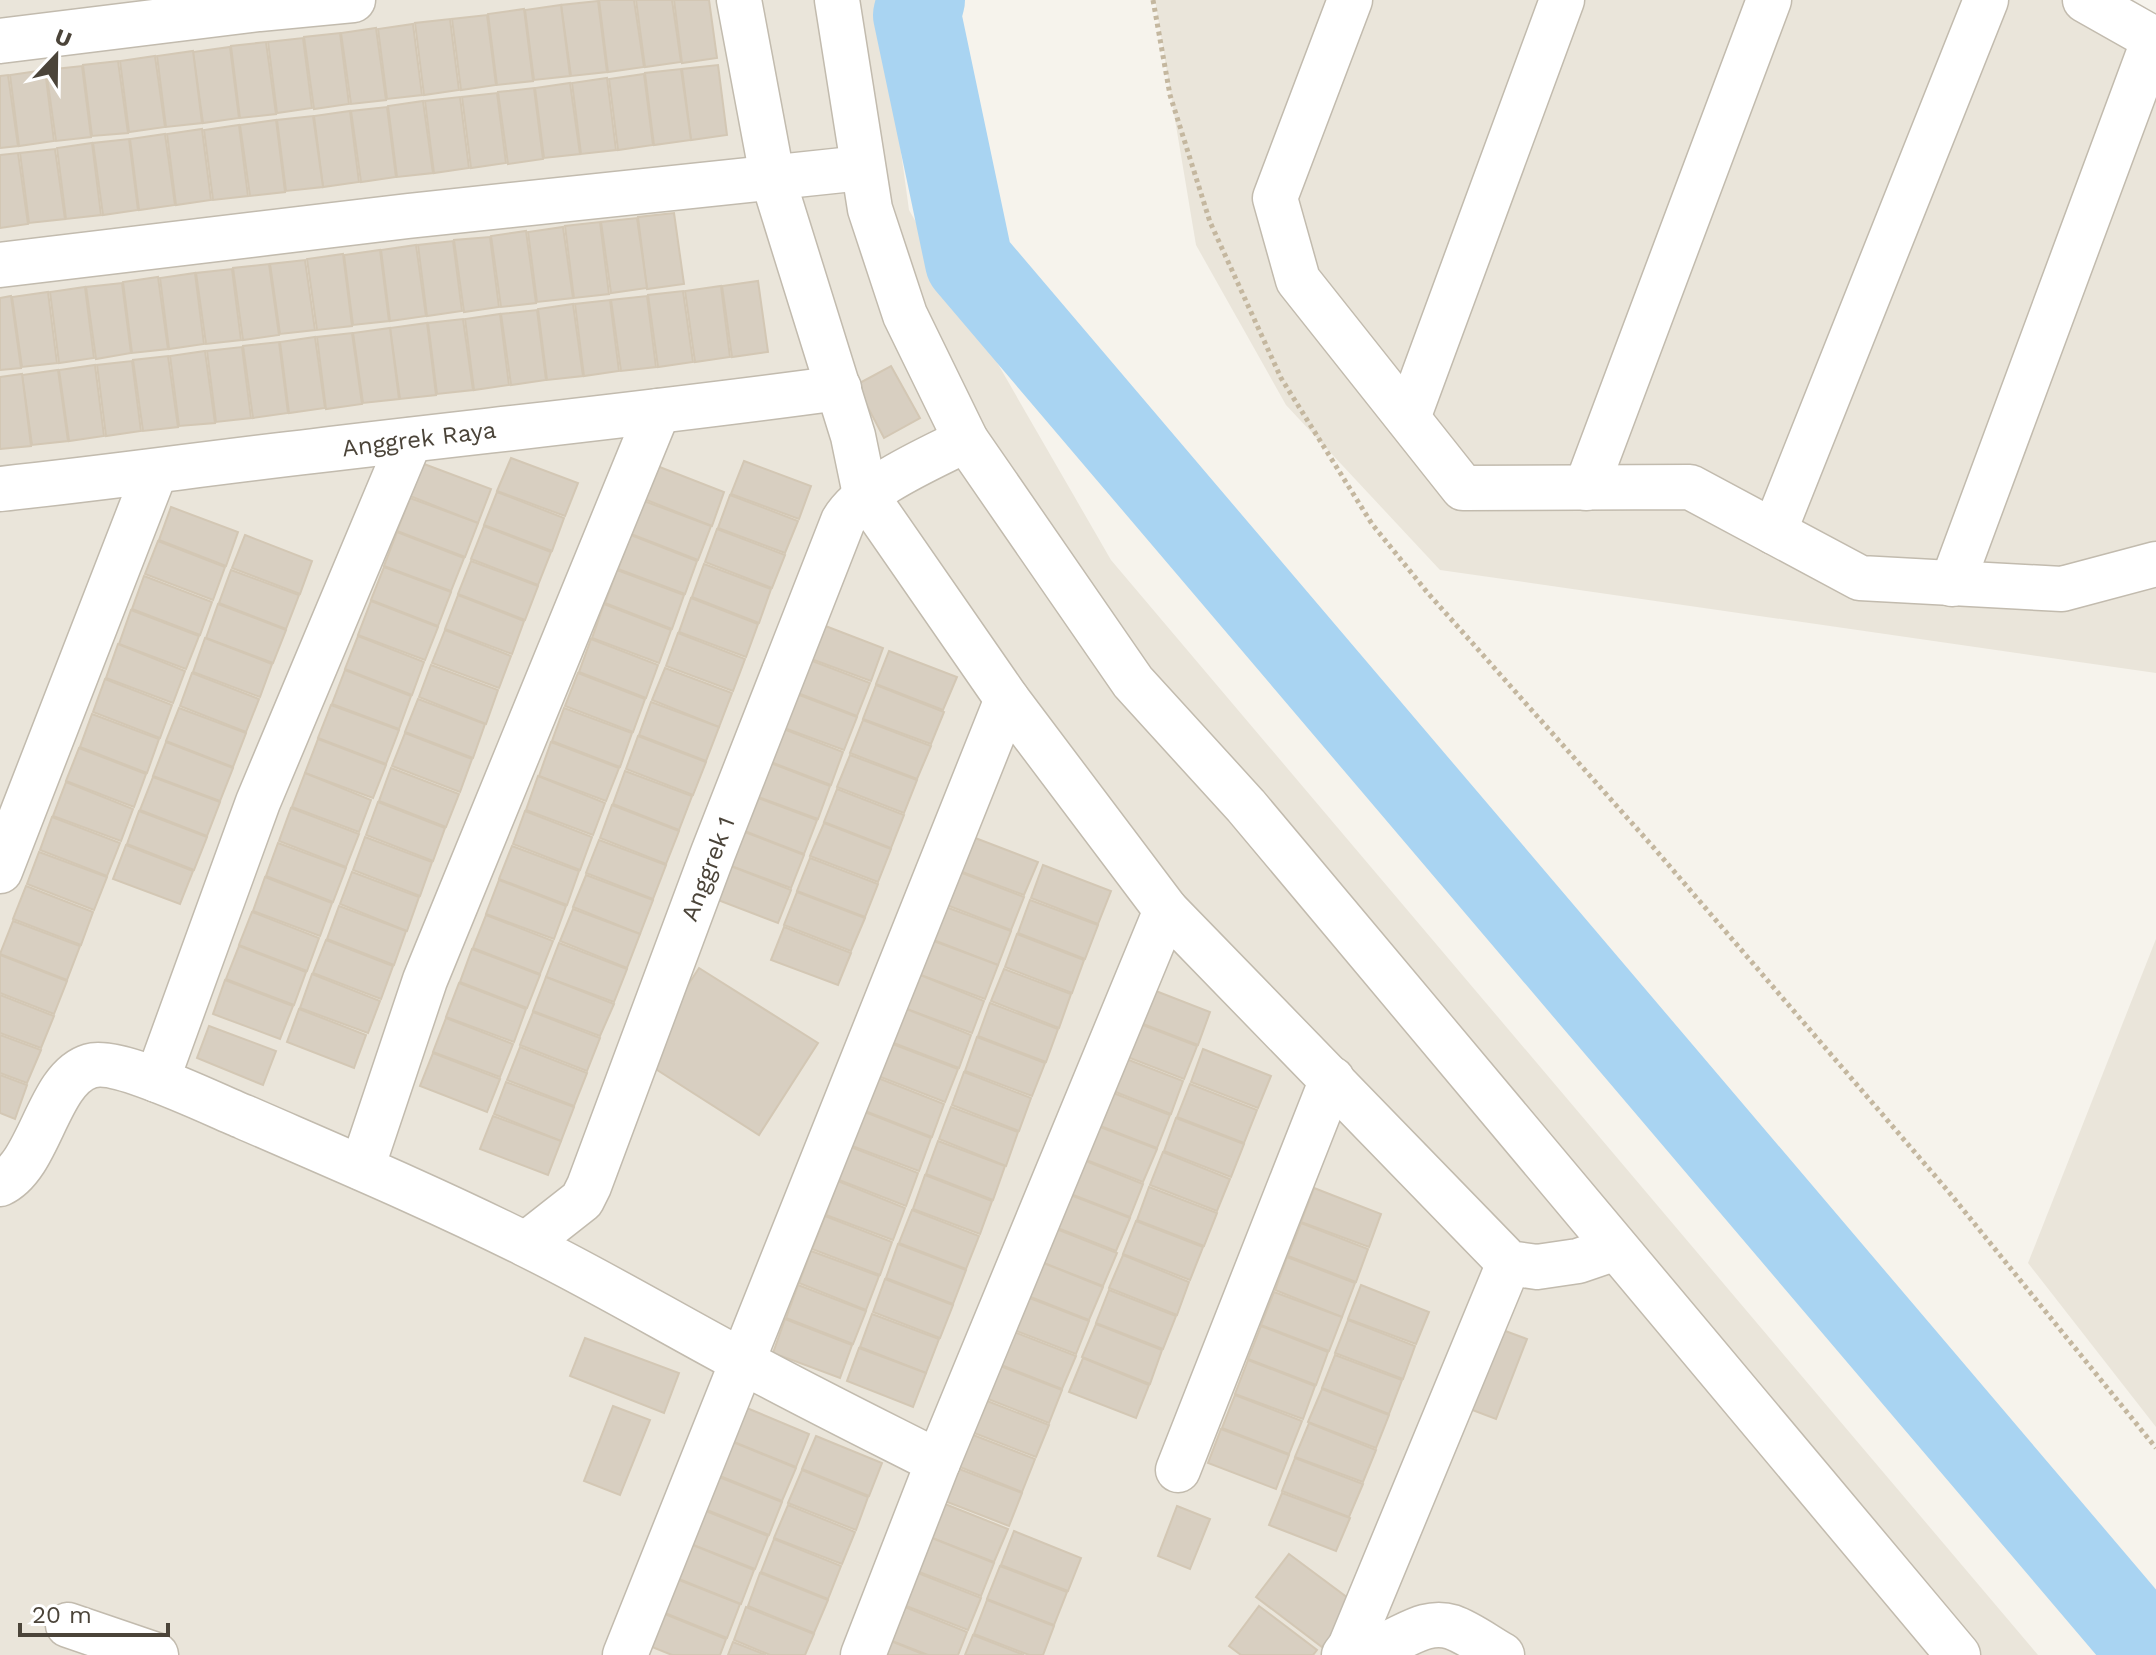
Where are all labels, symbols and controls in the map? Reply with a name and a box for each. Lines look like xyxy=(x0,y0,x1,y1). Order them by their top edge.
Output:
north arrow xyxy=(16,16,96,96)
text: U xyxy=(51,23,75,52)
street label: Anggrek Raya xyxy=(340,416,498,462)
street label: Anggrek 1 xyxy=(675,813,741,925)
scale bar xyxy=(20,1587,168,1637)
text: 20 m xyxy=(32,1601,92,1629)

